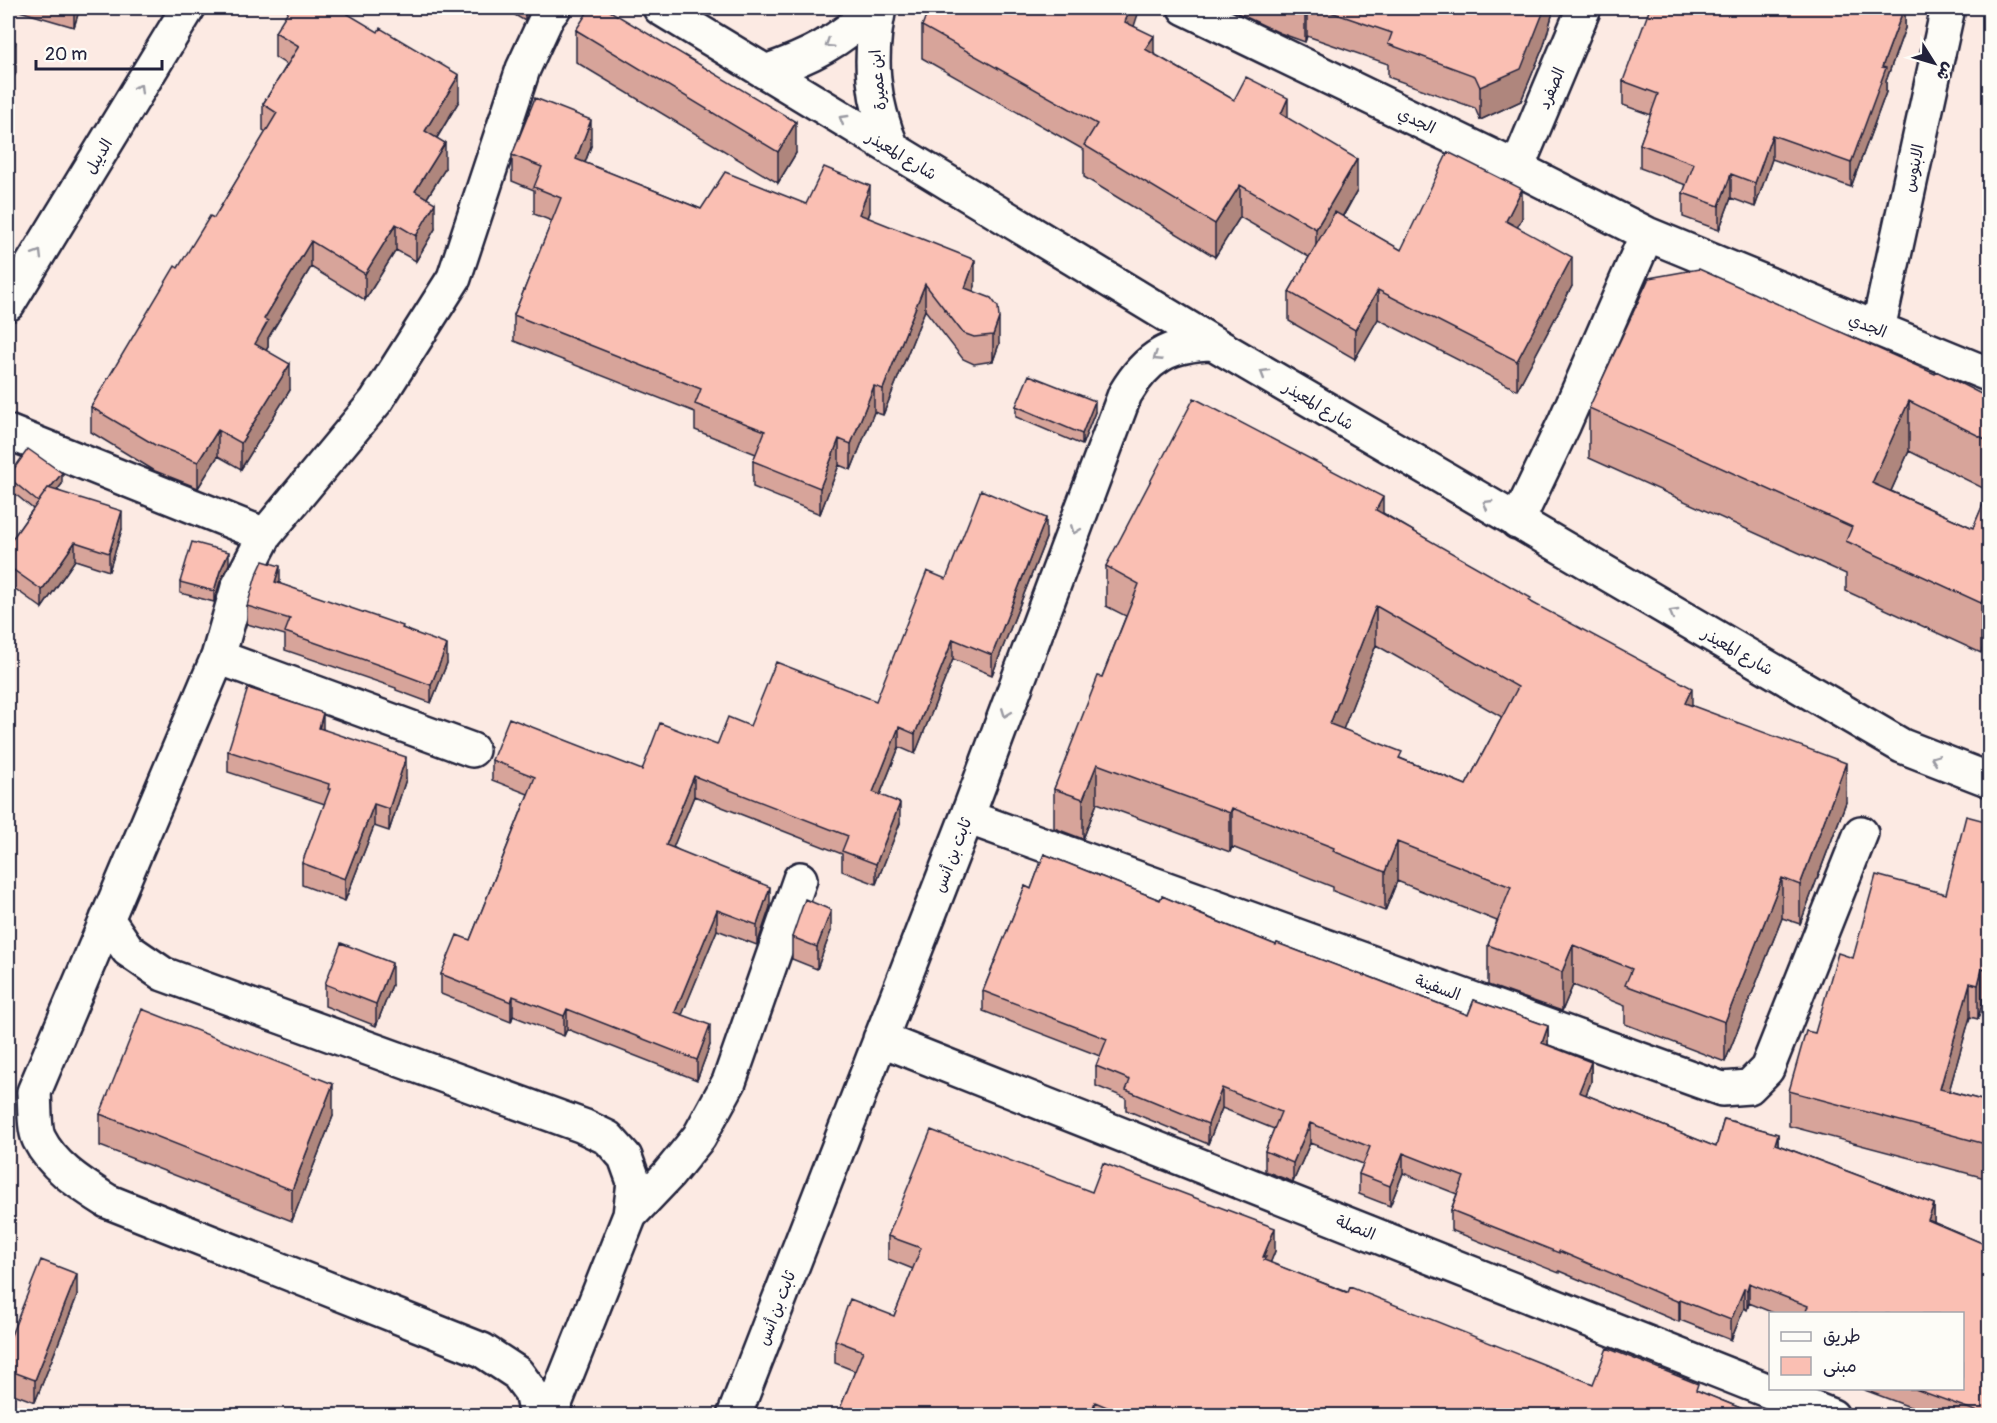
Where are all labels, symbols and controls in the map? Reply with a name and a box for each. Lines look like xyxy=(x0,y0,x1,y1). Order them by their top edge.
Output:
scale bar xyxy=(36,33,162,71)
north arrow xyxy=(1904,33,1964,93)
one-way arrow xyxy=(825,36,836,47)
text: 20 m xyxy=(45,43,87,66)
street label: ابن عميرة xyxy=(865,49,891,111)
text: ش xyxy=(1932,58,1958,84)
street label: الصفرد xyxy=(1534,64,1570,112)
one-way arrow xyxy=(132,84,144,94)
street label: الجدي xyxy=(1394,103,1439,139)
one-way arrow xyxy=(839,115,849,127)
street label: شارع المعيذر xyxy=(861,126,940,185)
street label: الديبل xyxy=(81,135,117,178)
street label: الابنوس xyxy=(1899,142,1929,194)
one-way arrow xyxy=(30,250,42,260)
street label: الجدي xyxy=(1845,309,1890,343)
one-way arrow xyxy=(1153,350,1164,361)
one-way arrow xyxy=(1260,369,1270,380)
street label: شارع المعيذر xyxy=(1278,376,1357,435)
one-way arrow xyxy=(1483,500,1493,511)
one-way arrow xyxy=(1069,524,1082,535)
one-way arrow xyxy=(1669,608,1679,620)
street label: شارع المعيذر xyxy=(1696,623,1776,681)
one-way arrow xyxy=(1001,707,1013,718)
one-way arrow xyxy=(1930,754,1941,766)
street label: ثابت بن أنس xyxy=(930,814,977,895)
street label: السفينة xyxy=(1412,971,1463,1005)
street label: النصلة xyxy=(1333,1211,1378,1245)
street label: ثابت بن أنس xyxy=(754,1267,801,1348)
legend xyxy=(1769,1312,1964,1390)
text: طريق xyxy=(1823,1325,1861,1348)
text: مبنى xyxy=(1823,1355,1857,1378)

